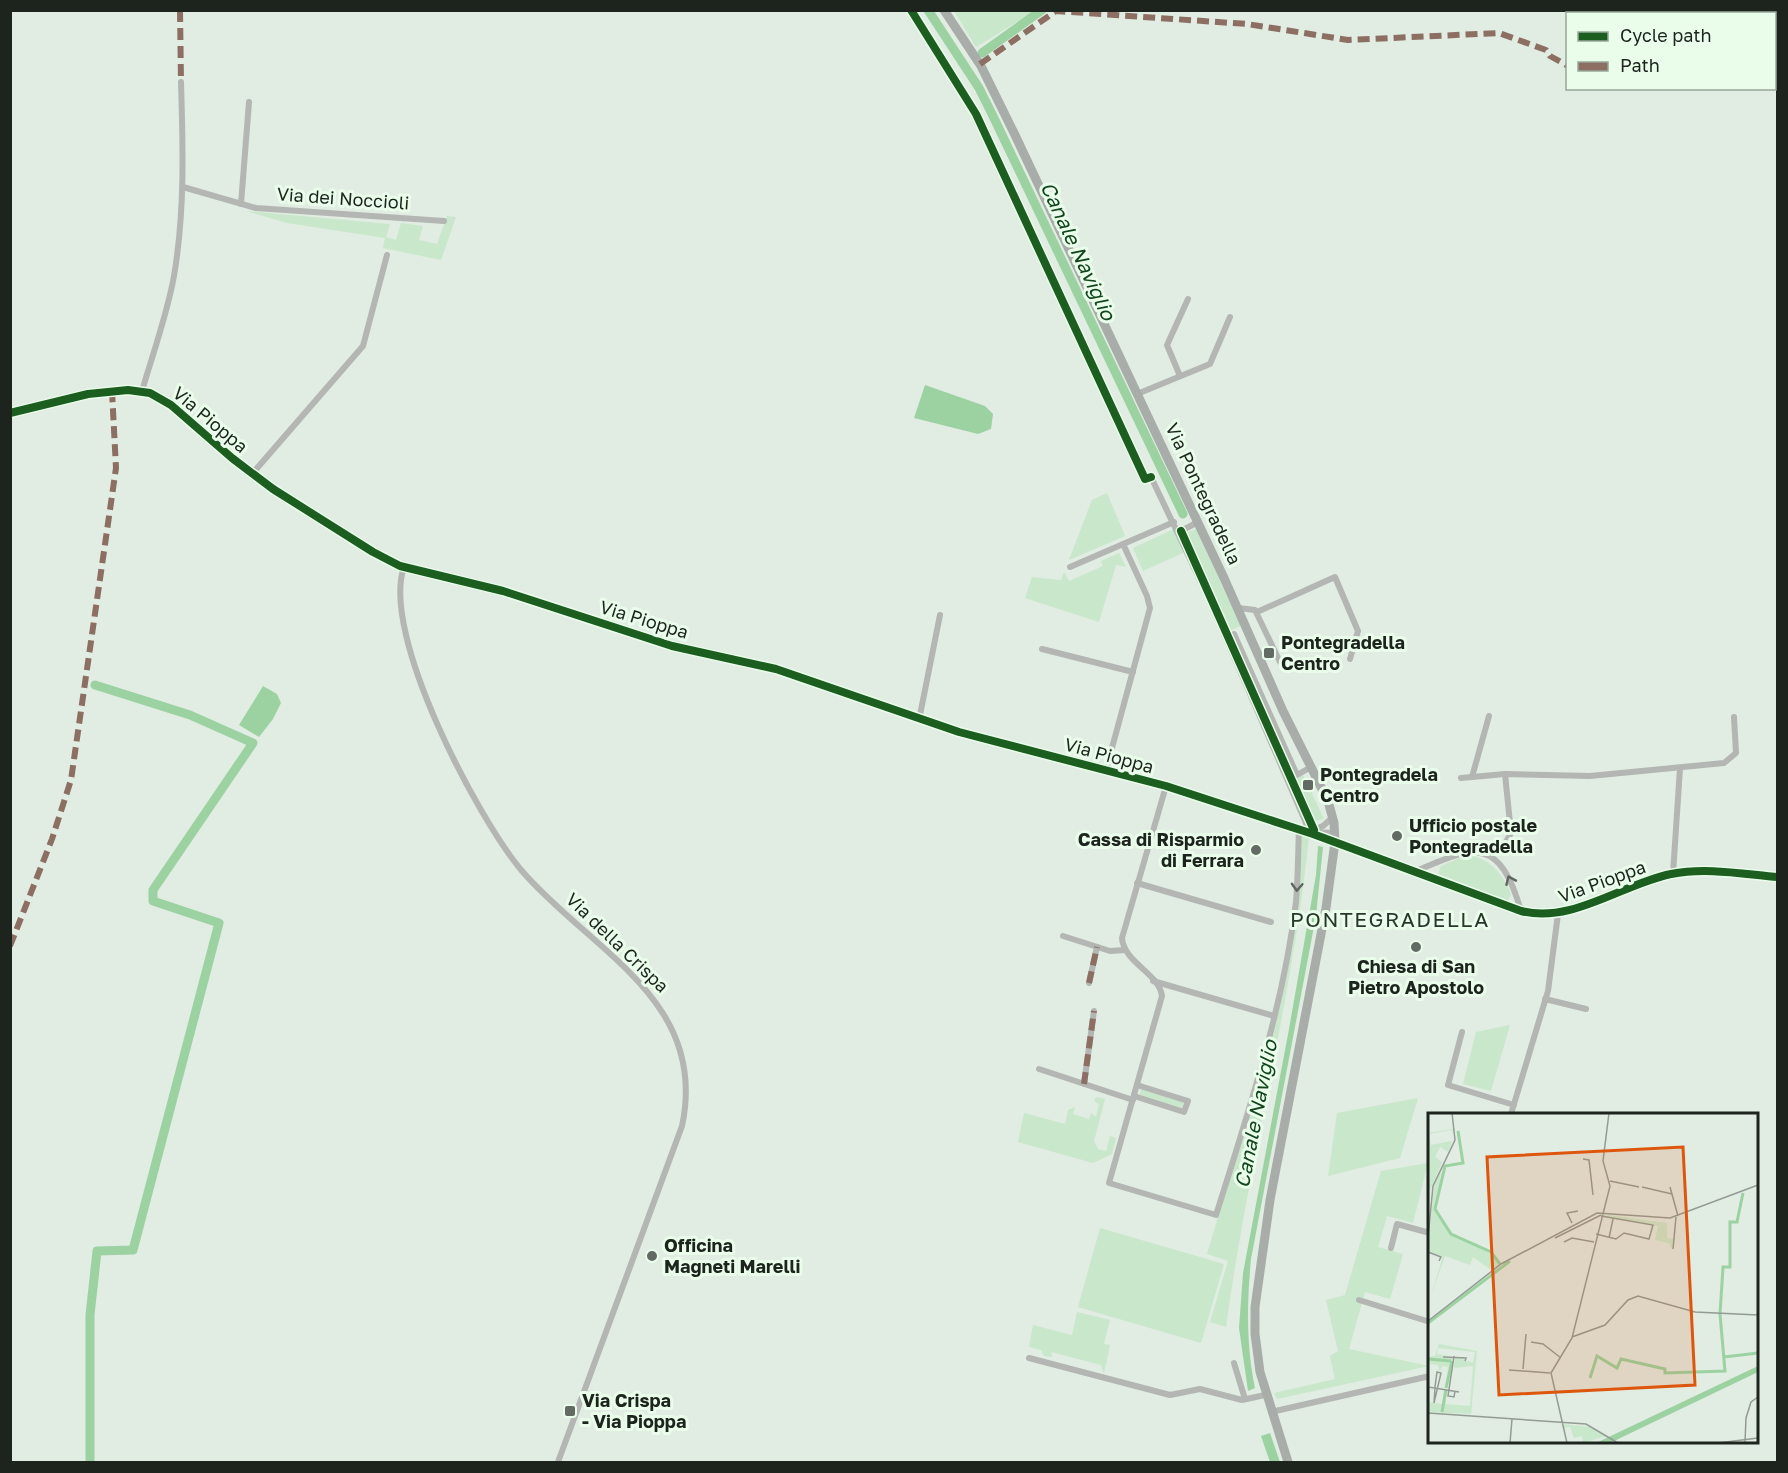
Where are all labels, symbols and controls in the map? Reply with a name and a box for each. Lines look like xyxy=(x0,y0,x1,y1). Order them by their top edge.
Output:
legend xyxy=(1566,12,1776,90)
text: Cycle path xyxy=(1620,24,1712,46)
text: Path xyxy=(1620,54,1660,76)
water label: Canale Naviglio xyxy=(1035,178,1122,325)
street label: Via dei Noccioli xyxy=(276,182,410,214)
street label: Via Pioppa xyxy=(169,381,253,457)
street label: Via Pontegradella xyxy=(1161,419,1246,568)
street label: Via Pioppa xyxy=(597,595,691,643)
place label: Pontegradella Centro xyxy=(1281,631,1405,674)
marker: Pontegradella Centro xyxy=(1262,646,1276,660)
street label: Via Pioppa xyxy=(1062,733,1156,777)
place label: Pontegradela Centro xyxy=(1320,763,1438,806)
marker: Pontegradela Centro xyxy=(1301,778,1315,792)
place label: Ufficio postale Pontegradella xyxy=(1409,814,1538,857)
place label: Cassa di Risparmio di Ferrara xyxy=(1078,828,1244,871)
marker: Ufficio postale Pontegradella xyxy=(1390,829,1404,843)
marker: Cassa di Risparmio di Ferrara xyxy=(1249,843,1263,857)
street label: Via Pioppa xyxy=(1555,855,1648,907)
one-way arrow xyxy=(1506,876,1518,887)
one-way arrow xyxy=(1290,883,1303,892)
street label: Via della Crispa xyxy=(562,888,674,997)
district label: PONTEGRADELLA xyxy=(1290,906,1490,932)
marker: Chiesa di San Pietro Apostolo xyxy=(1409,940,1423,954)
place label: Chiesa di San Pietro Apostolo xyxy=(1348,955,1484,998)
water label: Canale Naviglio xyxy=(1229,1037,1282,1190)
inset map xyxy=(1428,1113,1758,1443)
place label: Officina Magneti Marelli xyxy=(664,1234,800,1277)
marker: Officina Magneti Marelli xyxy=(645,1249,659,1263)
place label: Via Crispa - Via Pioppa xyxy=(582,1389,686,1432)
marker: Via Crispa - Via Pioppa xyxy=(563,1404,577,1418)

